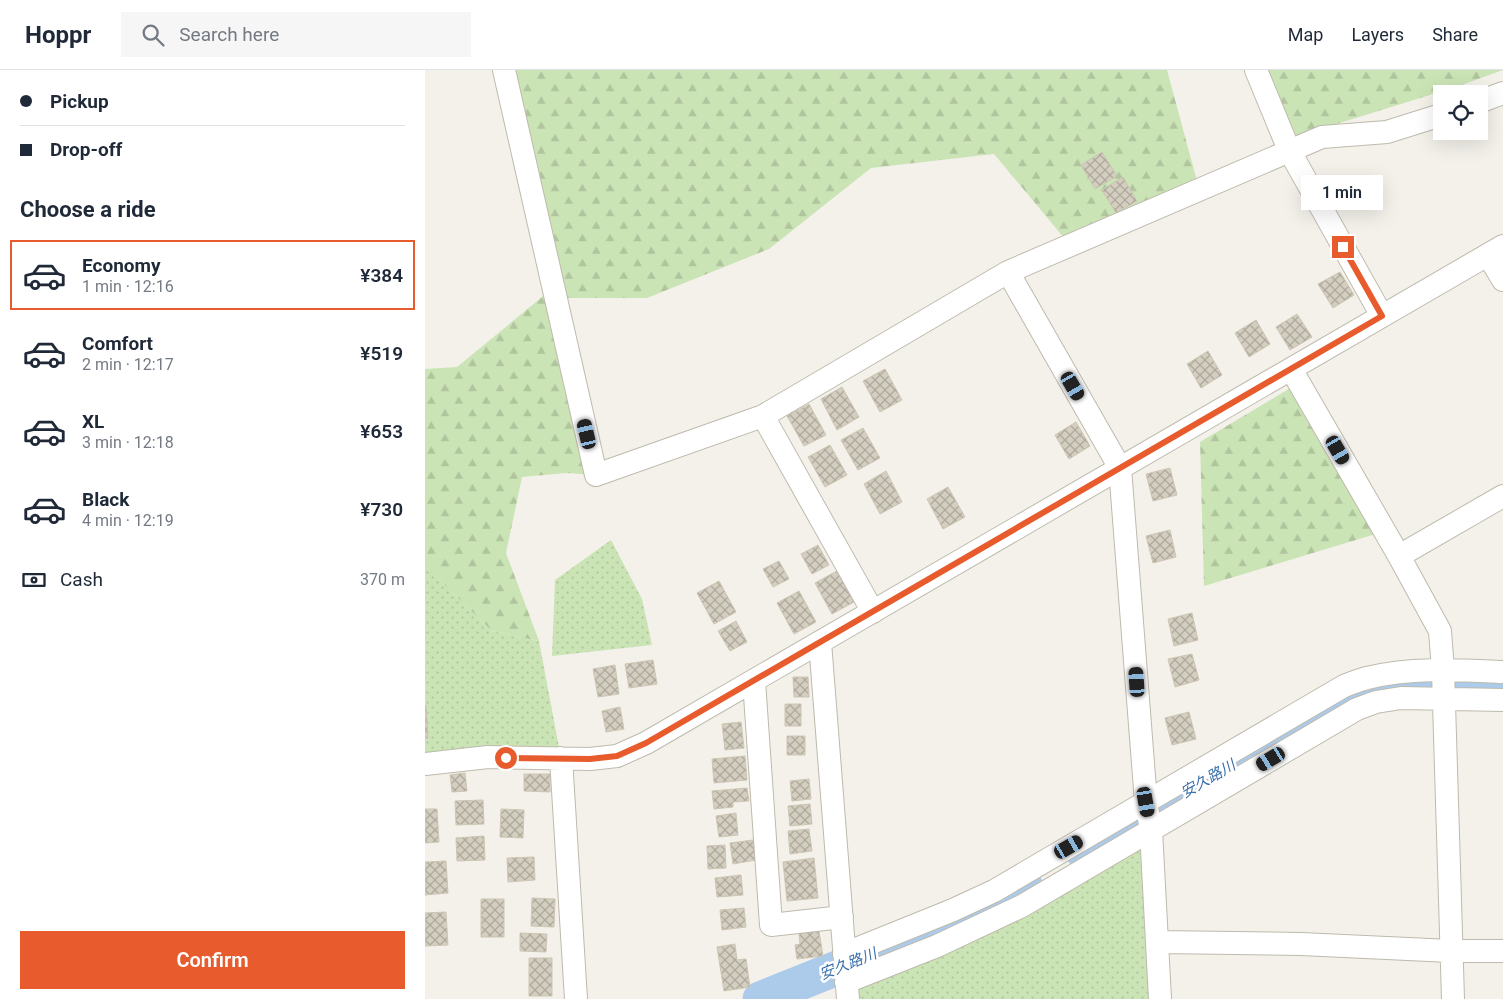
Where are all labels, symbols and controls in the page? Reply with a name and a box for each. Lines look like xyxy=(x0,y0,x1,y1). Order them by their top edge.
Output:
search box xyxy=(121,12,471,57)
text: Hoppr xyxy=(25,21,91,49)
icon: search xyxy=(139,21,167,49)
text: Search here xyxy=(179,23,279,46)
text: Map xyxy=(1288,24,1323,45)
text: Layers xyxy=(1351,24,1404,45)
text: Share xyxy=(1432,24,1478,45)
map controls xyxy=(1433,85,1488,140)
button: locate xyxy=(1433,85,1488,140)
text: Pickup xyxy=(50,90,109,113)
text: Drop-off xyxy=(50,138,122,161)
callout: 1 min xyxy=(1302,174,1384,210)
text: 1 min xyxy=(1322,183,1362,202)
text: Choose a ride xyxy=(20,197,156,222)
route end xyxy=(1332,236,1354,258)
icon: car xyxy=(22,253,67,298)
text: Economy xyxy=(82,254,161,277)
text: ¥384 xyxy=(360,264,403,287)
text: 1 min · 12:16 xyxy=(82,277,174,296)
icon: car xyxy=(22,331,67,376)
text: Comfort xyxy=(82,332,153,355)
text: ¥519 xyxy=(360,342,403,365)
text: 2 min · 12:17 xyxy=(82,355,174,374)
car xyxy=(1059,369,1086,403)
icon: car xyxy=(22,409,67,454)
text: XL xyxy=(82,410,104,433)
car xyxy=(576,418,597,450)
text: ¥653 xyxy=(360,420,403,443)
text: 3 min · 12:18 xyxy=(82,433,174,452)
car xyxy=(1324,433,1351,467)
icon: car xyxy=(22,487,67,532)
text: Black xyxy=(82,488,129,511)
text: ¥730 xyxy=(360,498,403,521)
text: 4 min · 12:19 xyxy=(82,511,174,530)
icon: cash xyxy=(20,566,48,594)
text: Cash xyxy=(60,568,103,591)
text: 370 m xyxy=(360,570,405,589)
car xyxy=(1128,667,1145,697)
car xyxy=(1254,745,1287,773)
route start xyxy=(495,747,517,769)
water label: 安久路川 xyxy=(1178,755,1240,802)
car xyxy=(1136,786,1155,818)
car xyxy=(1052,833,1085,861)
button: Confirm xyxy=(20,931,405,989)
water label: 安久路川 xyxy=(817,944,881,984)

